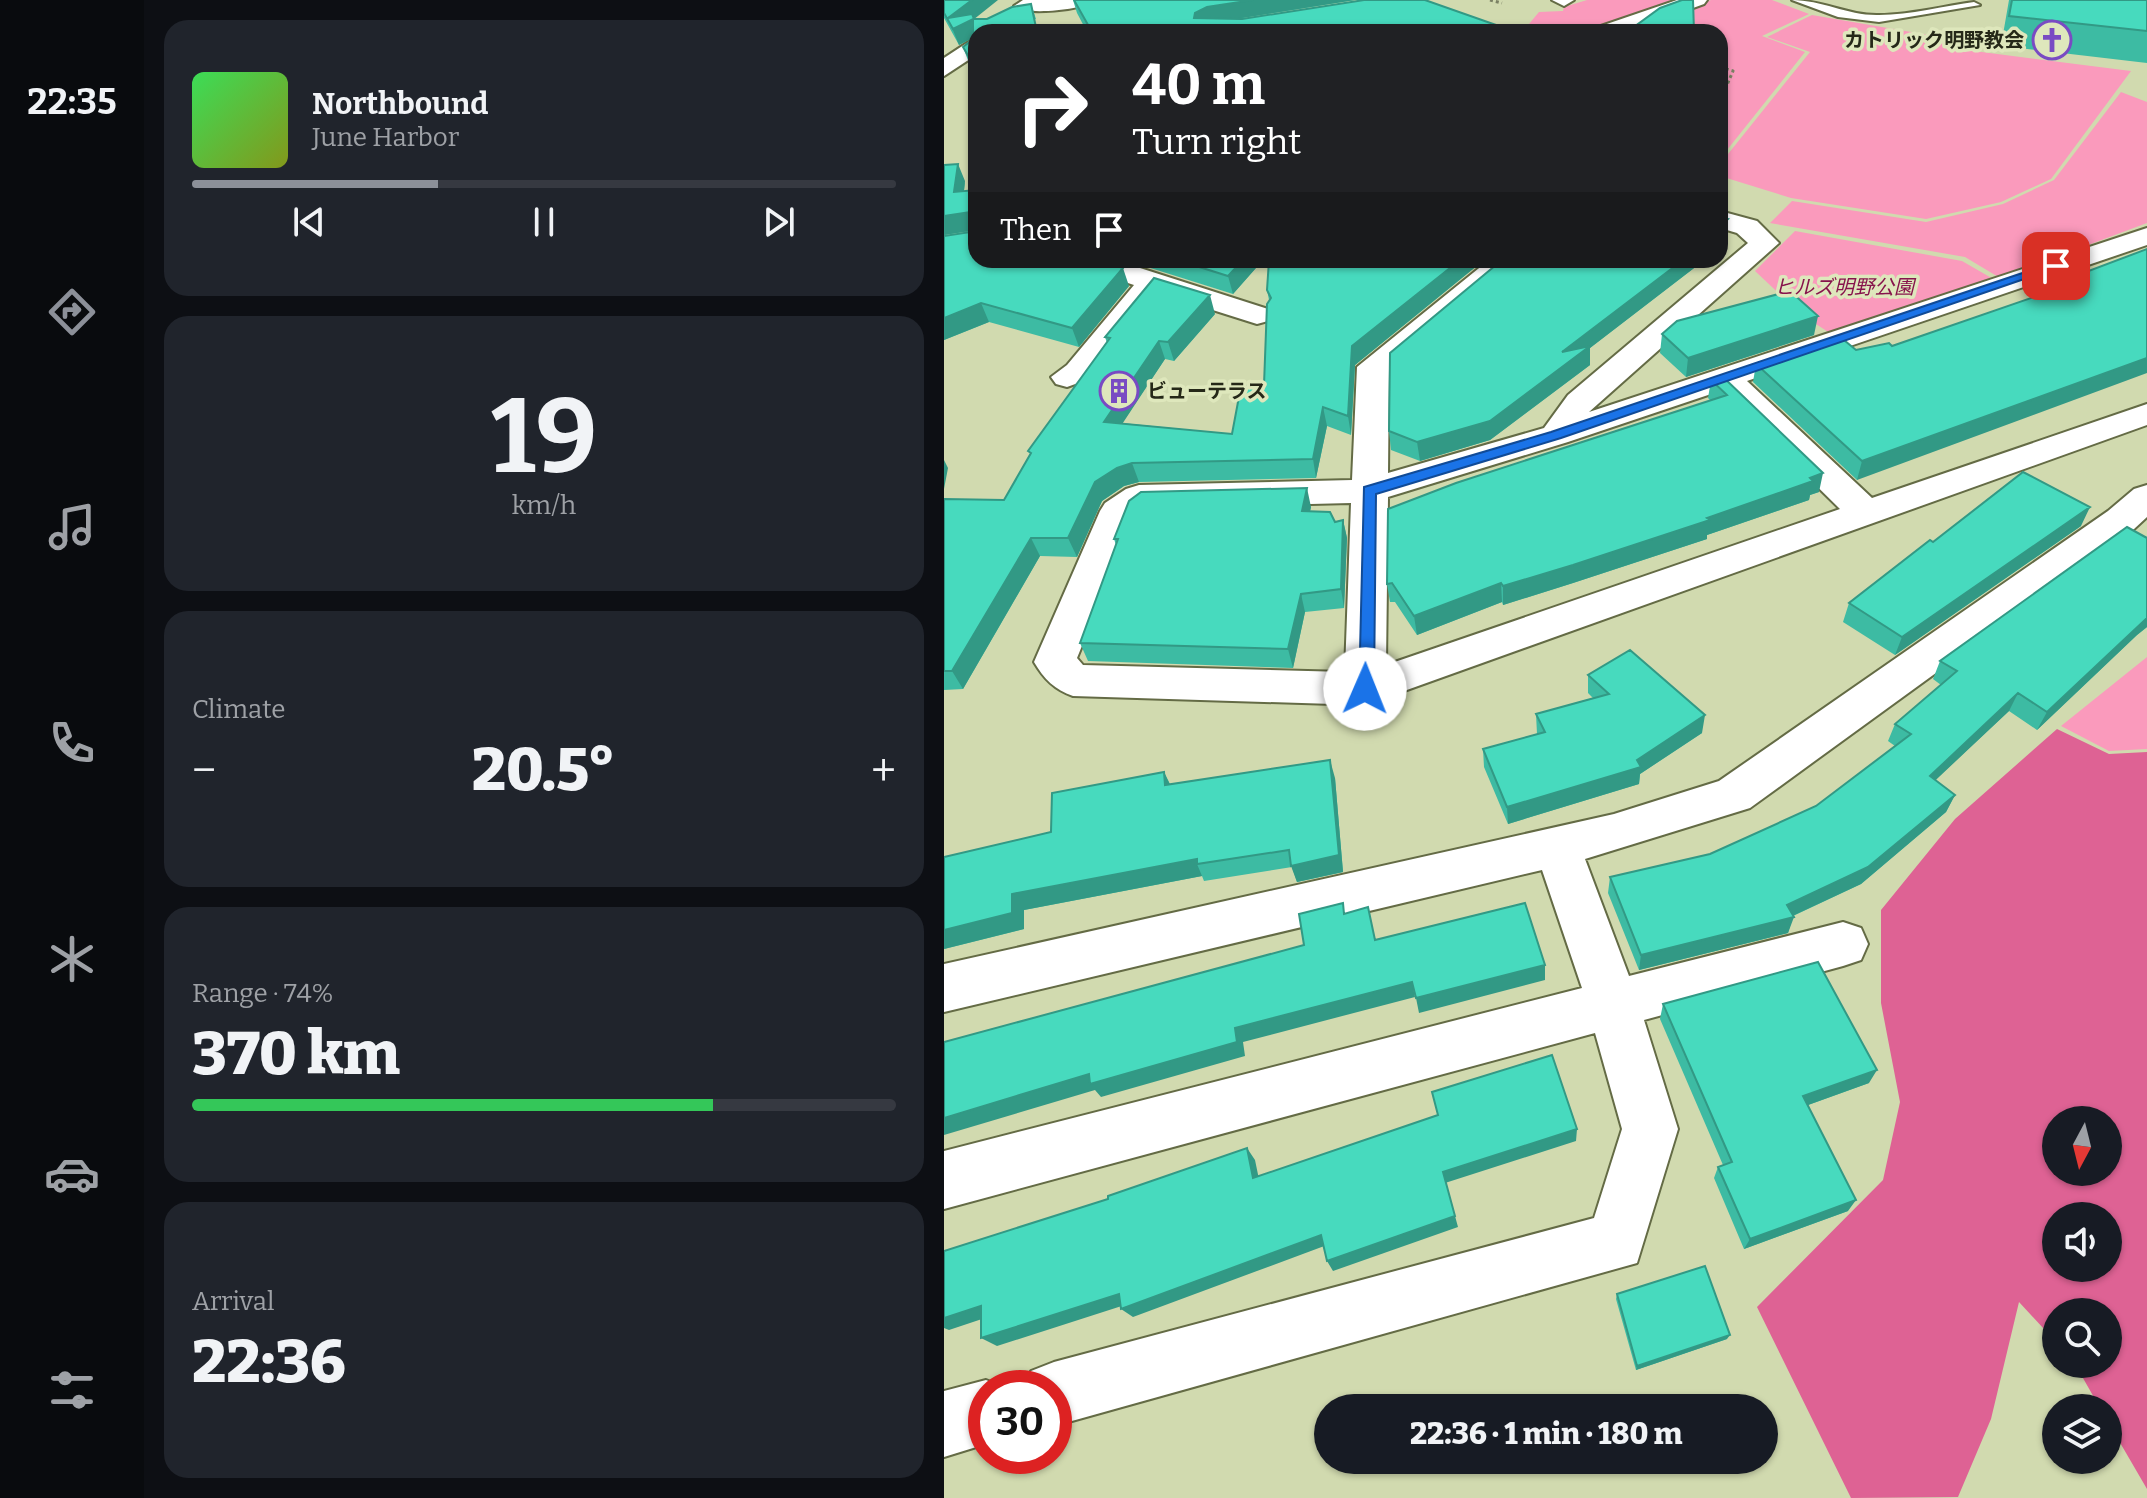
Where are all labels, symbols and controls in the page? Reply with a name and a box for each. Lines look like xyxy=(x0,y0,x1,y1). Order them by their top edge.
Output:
church icon: カトリック明野教会 xyxy=(2031,19,2073,61)
place label: カトリック明野教会 xyxy=(1844,28,2024,52)
text: 40 m xyxy=(1132,52,1265,119)
icon: right xyxy=(1000,56,1104,160)
text: 22:35 xyxy=(27,80,117,124)
text: Northbound xyxy=(312,86,488,122)
text: Turn right xyxy=(1132,120,1301,164)
text: June Harbor xyxy=(312,122,459,153)
icon: previous xyxy=(287,200,331,244)
icon: pause xyxy=(522,200,566,244)
icon: next xyxy=(757,200,801,244)
icon: arrive xyxy=(1087,208,1131,252)
text: Then xyxy=(1000,212,1071,248)
pin xyxy=(2022,232,2090,300)
icon: arrive xyxy=(2034,244,2078,288)
park label: ヒルズ明野公園 xyxy=(1774,275,1917,299)
icon: directions xyxy=(44,284,100,340)
building icon: ビューテラス xyxy=(1098,370,1140,412)
text: 19 xyxy=(491,375,597,500)
place label: ビューテラス xyxy=(1147,379,1267,403)
text: km/h xyxy=(512,490,576,521)
icon: music xyxy=(44,499,100,555)
position arrow xyxy=(1323,647,1407,731)
text: Climate xyxy=(192,694,286,725)
icon: phone xyxy=(44,715,100,771)
text: 20.5° xyxy=(472,734,615,806)
text: − xyxy=(192,744,216,797)
text: + xyxy=(871,744,896,797)
icon: climate xyxy=(44,931,100,987)
text: Range · 74% xyxy=(192,978,334,1009)
text: 370 km xyxy=(192,1018,400,1090)
north arrow xyxy=(2042,1106,2122,1186)
map controls xyxy=(2042,1106,2122,1474)
icon: car xyxy=(44,1146,100,1202)
button: sound xyxy=(2042,1202,2122,1282)
text: Arrival xyxy=(192,1286,274,1317)
button: search xyxy=(2042,1298,2122,1378)
text: 22:36 xyxy=(192,1326,346,1398)
icon: filters xyxy=(44,1362,100,1418)
speed limit sign: 30 xyxy=(968,1370,1072,1474)
button: layers xyxy=(2042,1394,2122,1474)
text: 22:36 · 1 min · 180 m xyxy=(1410,1416,1682,1452)

